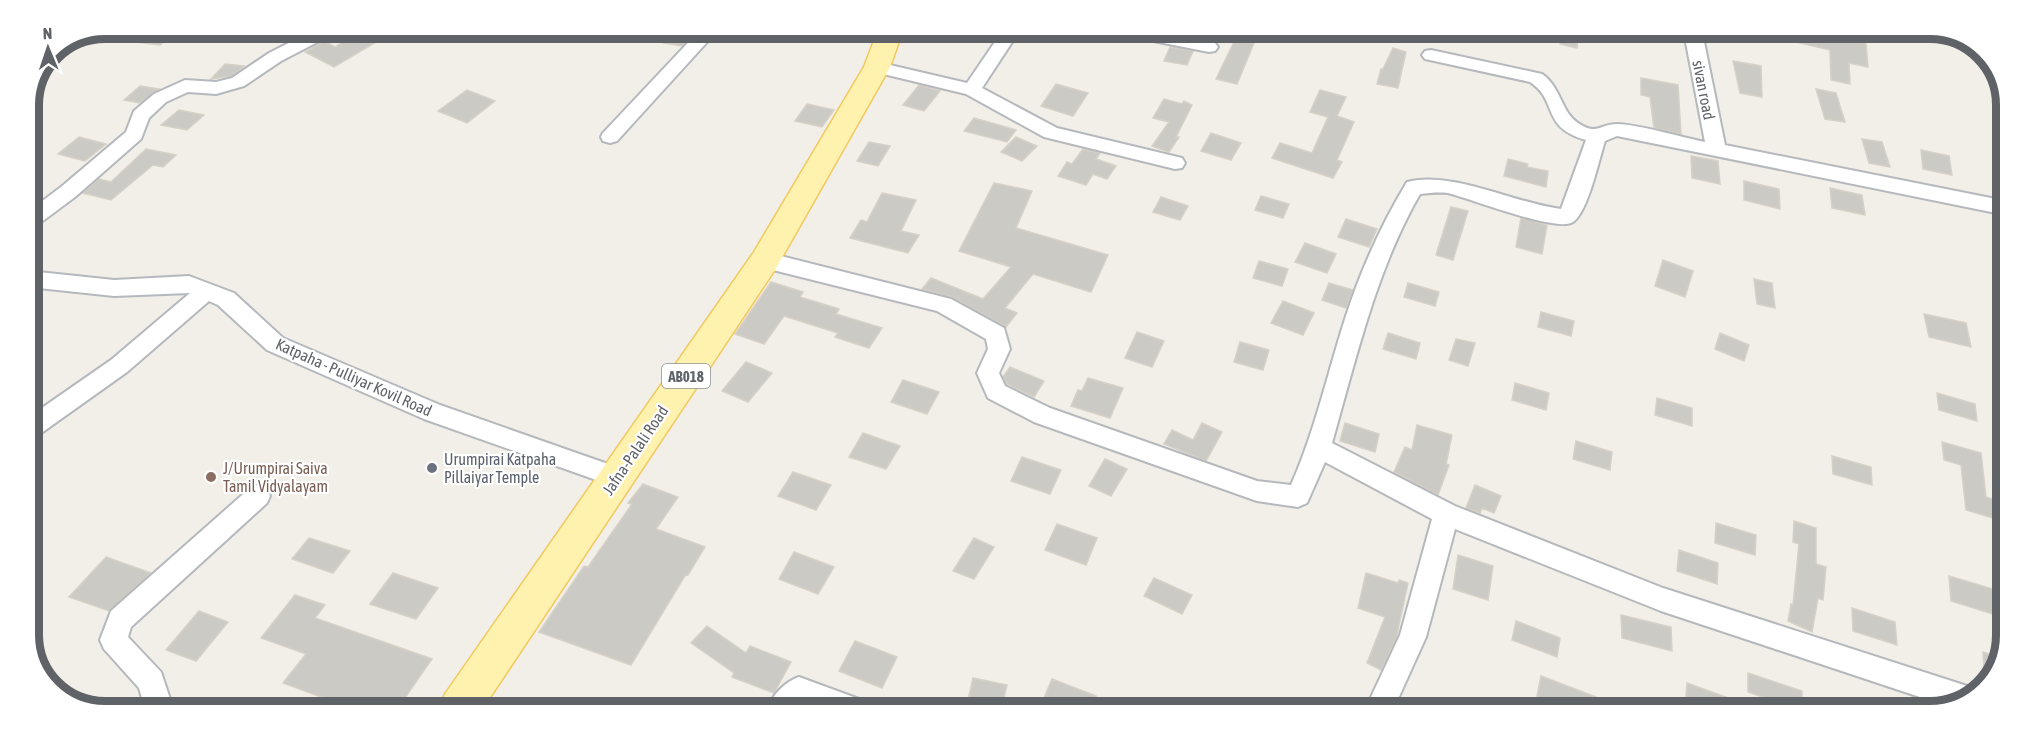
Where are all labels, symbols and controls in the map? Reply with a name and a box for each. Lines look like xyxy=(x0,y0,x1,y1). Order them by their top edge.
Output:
north arrow xyxy=(18,18,78,78)
text: N xyxy=(42,24,53,42)
street label: sivan road xyxy=(1689,59,1719,121)
street label: Katpaha - Pulliyar Kovil Road xyxy=(273,334,435,420)
road number: AB018 xyxy=(662,364,710,388)
street label: Jafna-Palali Road xyxy=(599,402,671,498)
place label: Urumpirai Katpaha Pillaiyar Temple xyxy=(444,450,556,487)
place label: J/Urumpirai Saiva Tamil Vidyalayam xyxy=(223,459,328,496)
marker: Urumpirai Katpaha Pillaiyar Temple xyxy=(425,461,439,475)
marker: J/Urumpirai Saiva Tamil Vidyalayam xyxy=(204,470,218,484)

